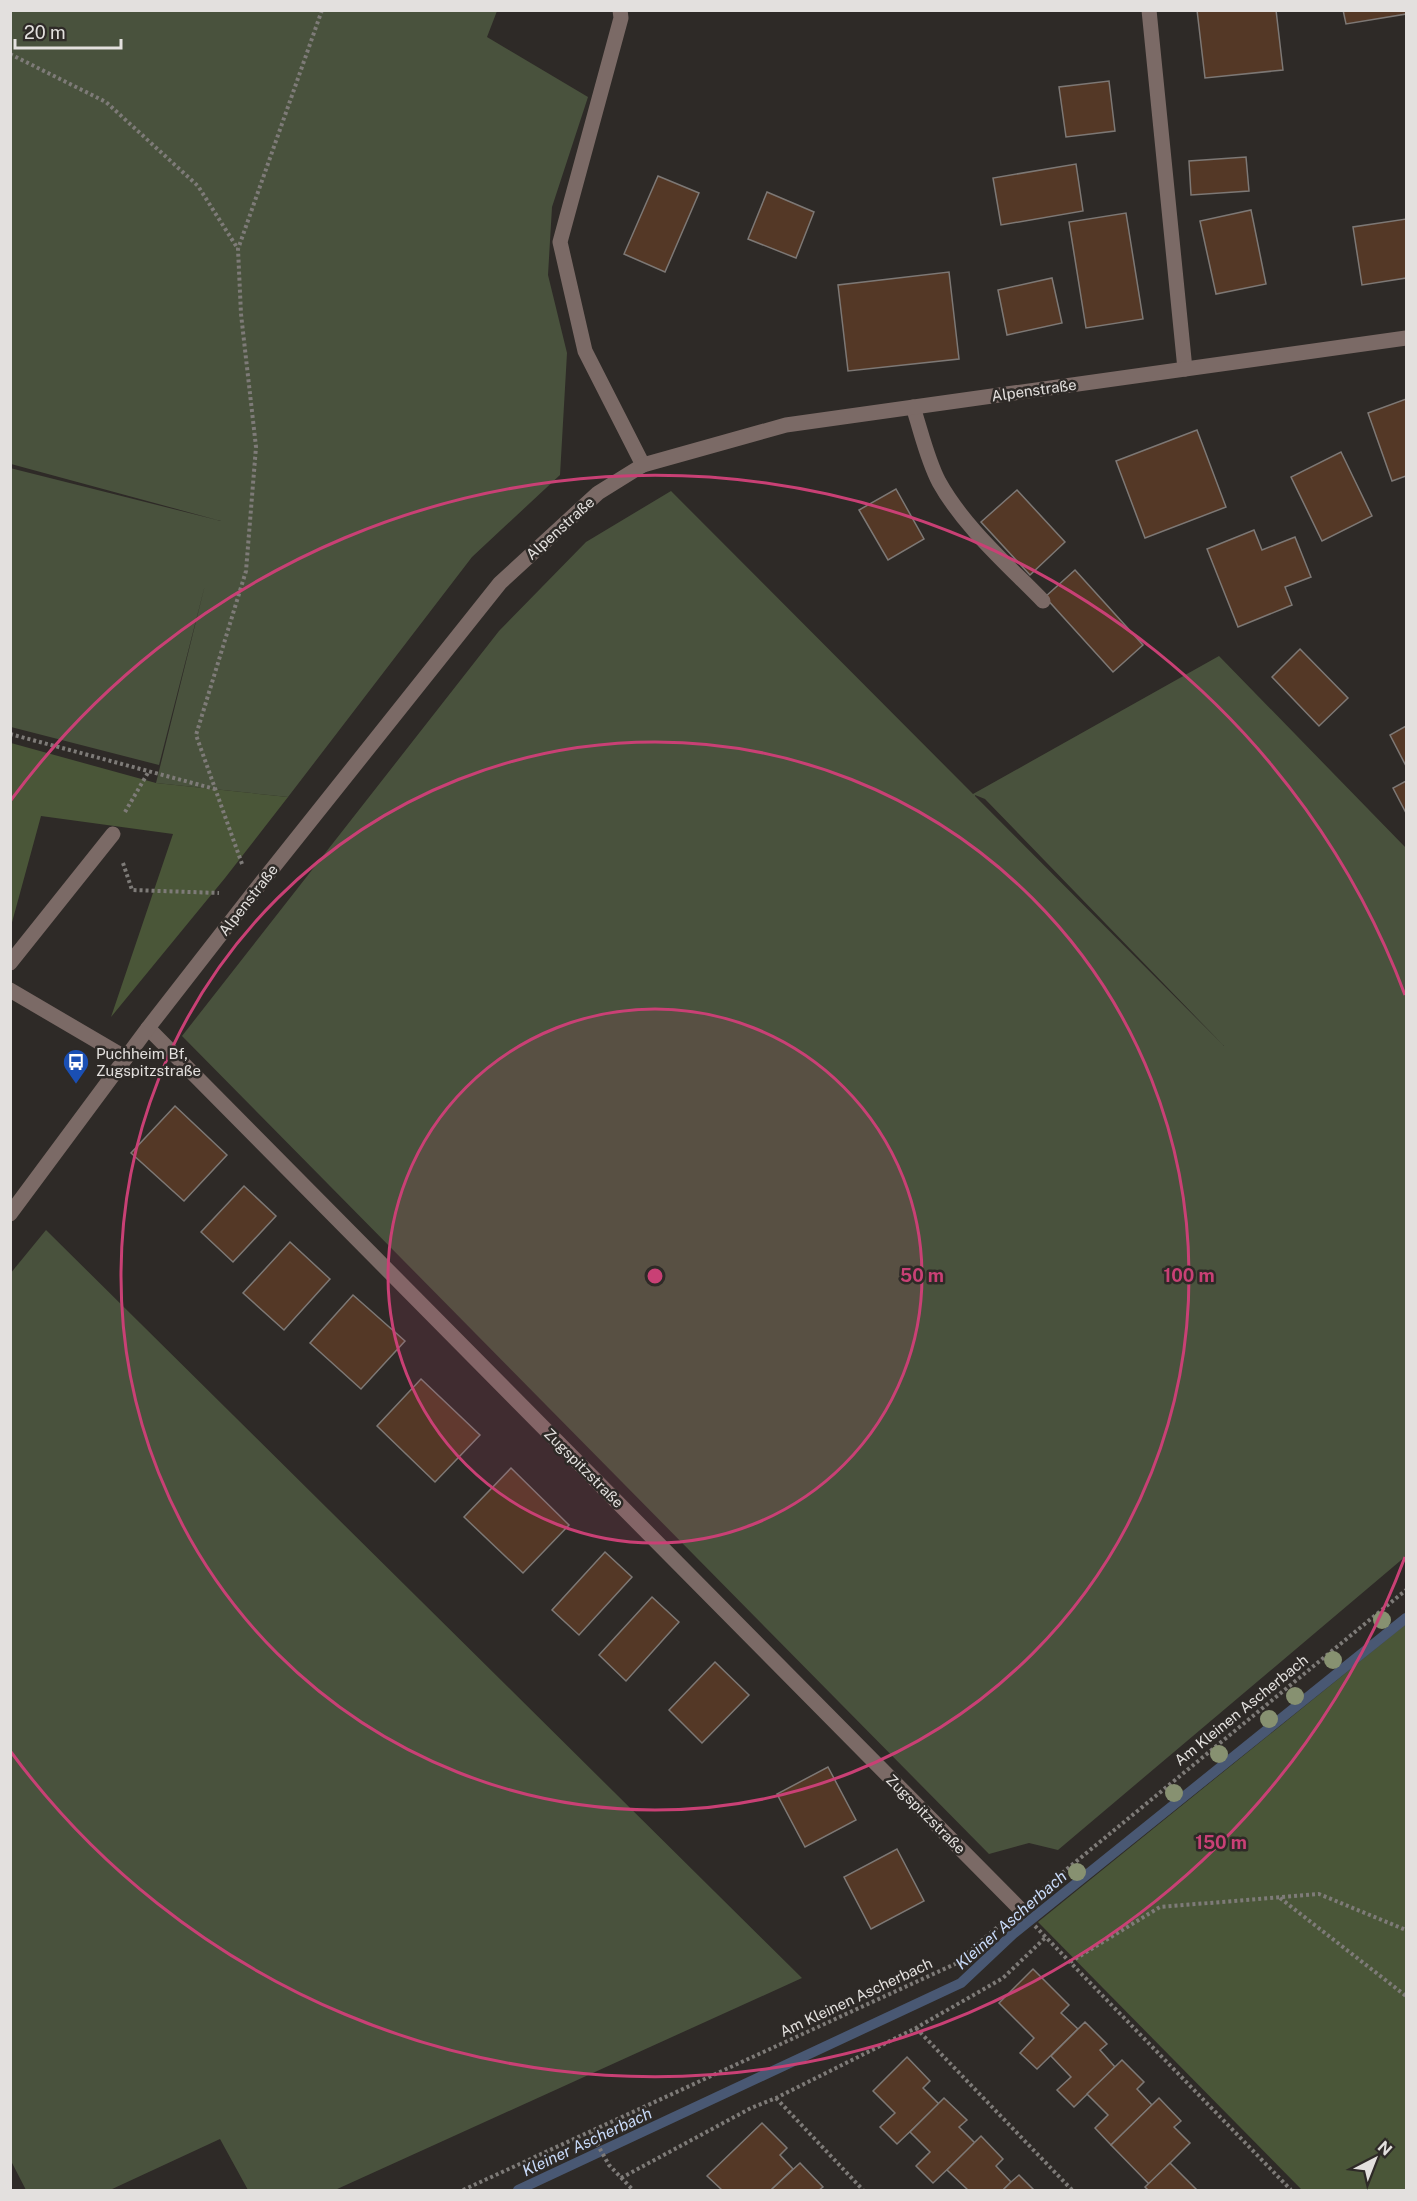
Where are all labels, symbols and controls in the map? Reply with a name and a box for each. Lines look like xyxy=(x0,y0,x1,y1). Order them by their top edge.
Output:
scale bar xyxy=(15,12,122,50)
text: 20 m xyxy=(24,22,66,43)
street label: Alpenstraße xyxy=(990,376,1078,404)
street label: Alpenstraße xyxy=(522,493,598,563)
street label: Alpenstraße xyxy=(215,861,281,939)
place label: Puchheim Bf, Zugspitzstraße xyxy=(96,1045,201,1079)
bus stop icon: Puchheim Bf, Zugspitzstraße xyxy=(61,1047,91,1085)
text: 50 m xyxy=(900,1265,944,1286)
text: 100 m xyxy=(1163,1265,1215,1286)
centre of rings xyxy=(645,1266,665,1286)
street label: Zugspitzstraße xyxy=(541,1425,627,1511)
street label: Am Kleinen Ascherbach xyxy=(1171,1651,1311,1769)
street label: Zugspitzstraße xyxy=(883,1771,969,1857)
text: 150 m xyxy=(1195,1832,1247,1853)
water label: Kleiner Ascherbach xyxy=(952,1867,1070,1973)
street label: Am Kleinen Ascherbach xyxy=(777,1954,935,2040)
water label: Kleiner Ascherbach xyxy=(519,2104,655,2180)
north arrow xyxy=(1345,2129,1405,2189)
text: N xyxy=(1374,2137,1396,2159)

